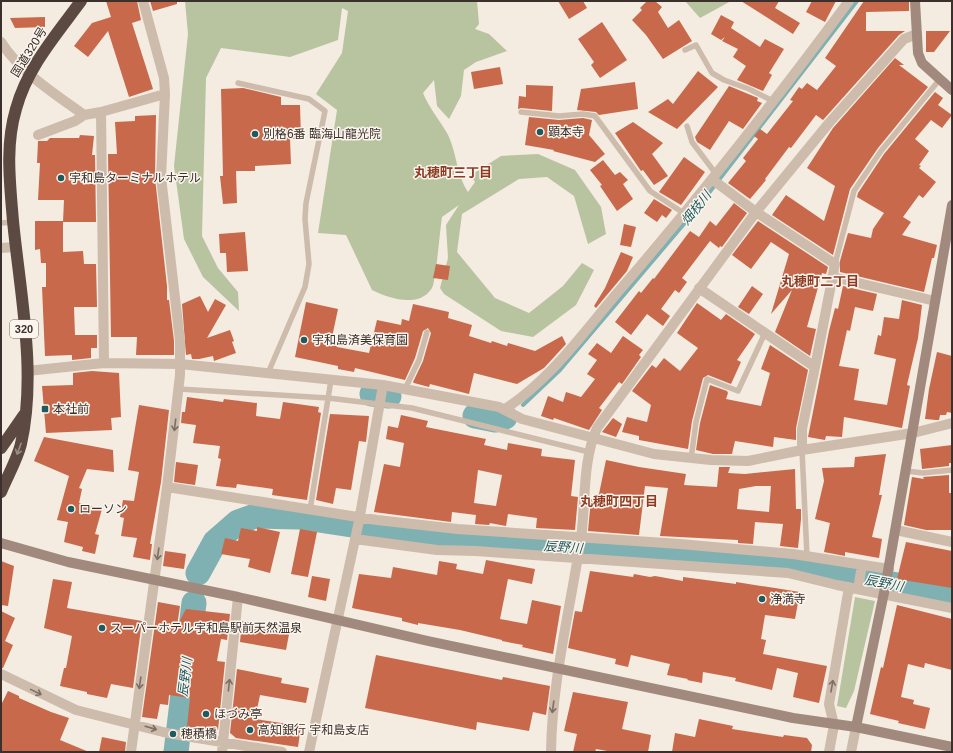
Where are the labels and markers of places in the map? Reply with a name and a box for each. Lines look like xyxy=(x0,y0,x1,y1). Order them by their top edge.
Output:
place label: 顕本寺 xyxy=(548,125,584,139)
place label: 別格6番 臨海山龍光院 xyxy=(263,127,381,141)
marker: 顕本寺 xyxy=(535,127,545,137)
marker: 別格6番 臨海山龍光院 xyxy=(250,129,260,139)
place label: 宇和島ターミナルホテル xyxy=(69,171,201,185)
marker: 宇和島ターミナルホテル xyxy=(56,173,66,183)
place label: 宇和島済美保育園 xyxy=(312,333,408,347)
marker: 宇和島済美保育園 xyxy=(299,335,309,345)
place label: 本社前 xyxy=(53,402,89,416)
marker: 本社前 xyxy=(40,404,50,414)
place label: ローソン xyxy=(79,502,127,516)
marker: ローソン xyxy=(66,504,76,514)
place label: 浄満寺 xyxy=(770,592,806,606)
marker: 浄満寺 xyxy=(757,594,767,604)
place label: スーパーホテル宇和島駅前天然温泉 xyxy=(110,621,302,635)
marker: スーパーホテル宇和島駅前天然温泉 xyxy=(97,623,107,633)
place label: ほづみ亭 xyxy=(214,707,262,721)
marker: ほづみ亭 xyxy=(201,709,211,719)
place label: 高知銀行 宇和島支店 xyxy=(258,723,369,737)
marker: 高知銀行 宇和島支店 xyxy=(245,725,255,735)
place label: 穂積橋 xyxy=(181,727,217,741)
marker: 穂積橋 xyxy=(168,729,178,739)

